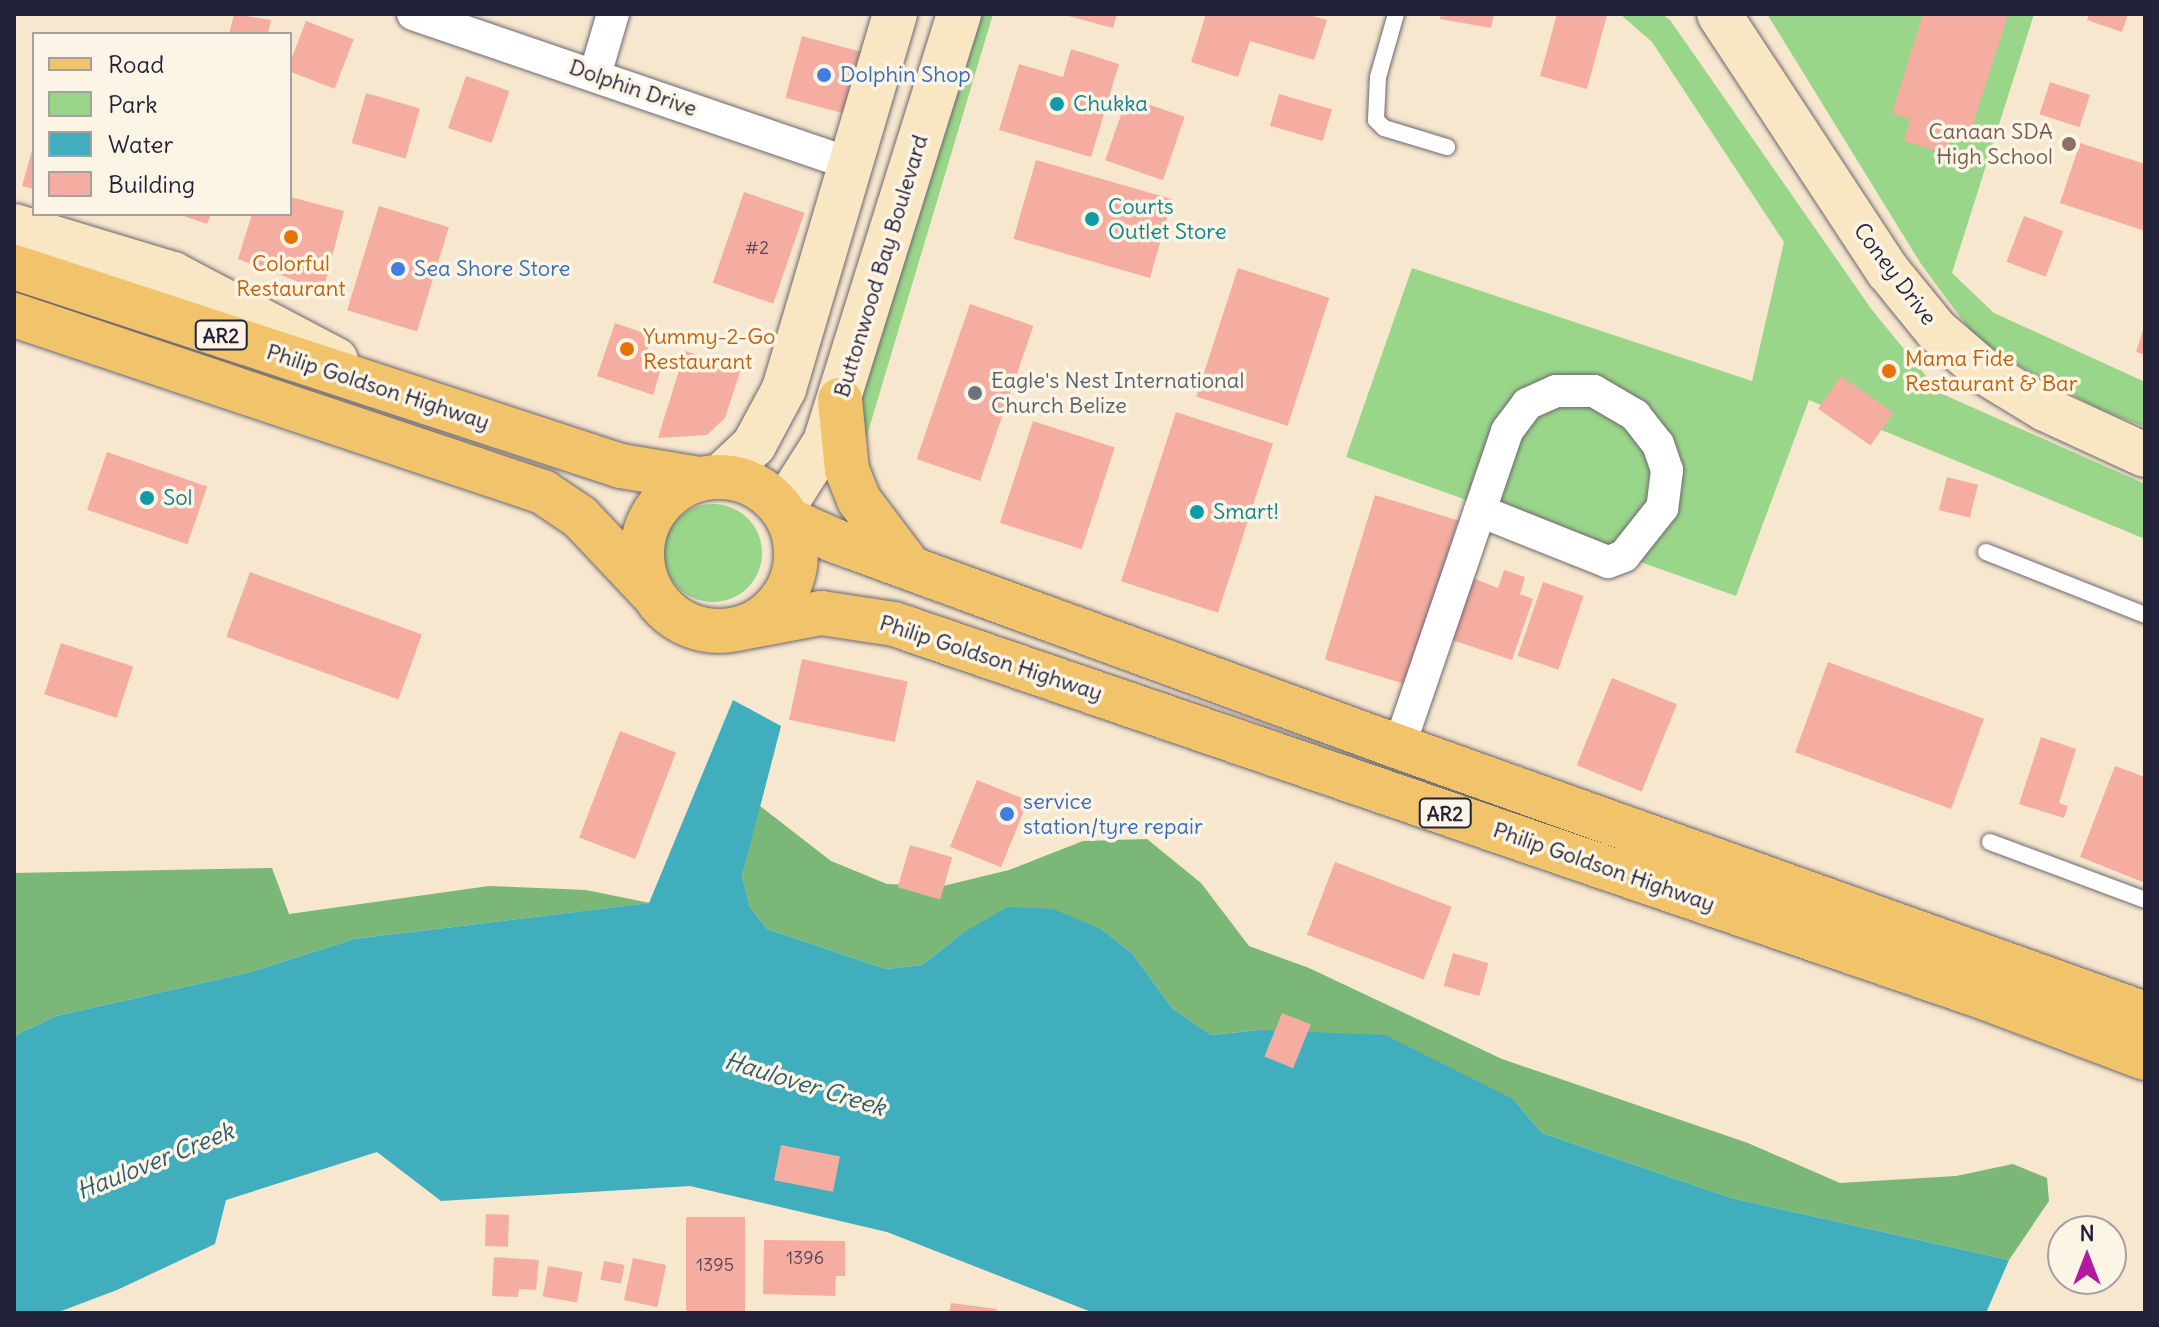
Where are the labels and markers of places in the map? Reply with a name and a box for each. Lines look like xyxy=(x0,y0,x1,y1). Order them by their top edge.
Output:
place label: Dolphin Shop xyxy=(840,62,971,88)
marker: Dolphin Shop xyxy=(815,66,833,84)
place label: Chukka xyxy=(1073,91,1148,117)
marker: Chukka xyxy=(1048,95,1066,113)
place label: Canaan SDA High School xyxy=(1928,118,2053,170)
marker: Canaan SDA High School xyxy=(2060,135,2078,153)
place label: Courts Outlet Store xyxy=(1108,193,1227,244)
marker: Courts Outlet Store xyxy=(1083,210,1101,228)
marker: Colorful Restaurant xyxy=(282,228,300,246)
place label: Colorful Restaurant xyxy=(236,250,346,302)
place label: Sea Shore Store xyxy=(414,256,570,282)
marker: Sea Shore Store xyxy=(389,260,407,278)
place label: Yummy-2-Go Restaurant xyxy=(643,323,775,374)
marker: Yummy-2-Go Restaurant xyxy=(618,340,636,358)
place label: Mama Fide Restaurant & Bar xyxy=(1905,345,2078,396)
marker: Mama Fide Restaurant & Bar xyxy=(1880,362,1898,380)
place label: Eagle's Nest International Church Belize xyxy=(991,367,1244,418)
marker: Eagle's Nest International Church Belize xyxy=(966,384,984,402)
place label: Sol xyxy=(163,485,193,511)
marker: Sol xyxy=(138,489,156,507)
place label: Smart! xyxy=(1213,499,1279,525)
marker: Smart! xyxy=(1188,503,1206,521)
place label: service station/tyre repair xyxy=(1023,788,1203,840)
marker: service station/tyre repair xyxy=(998,805,1016,823)

